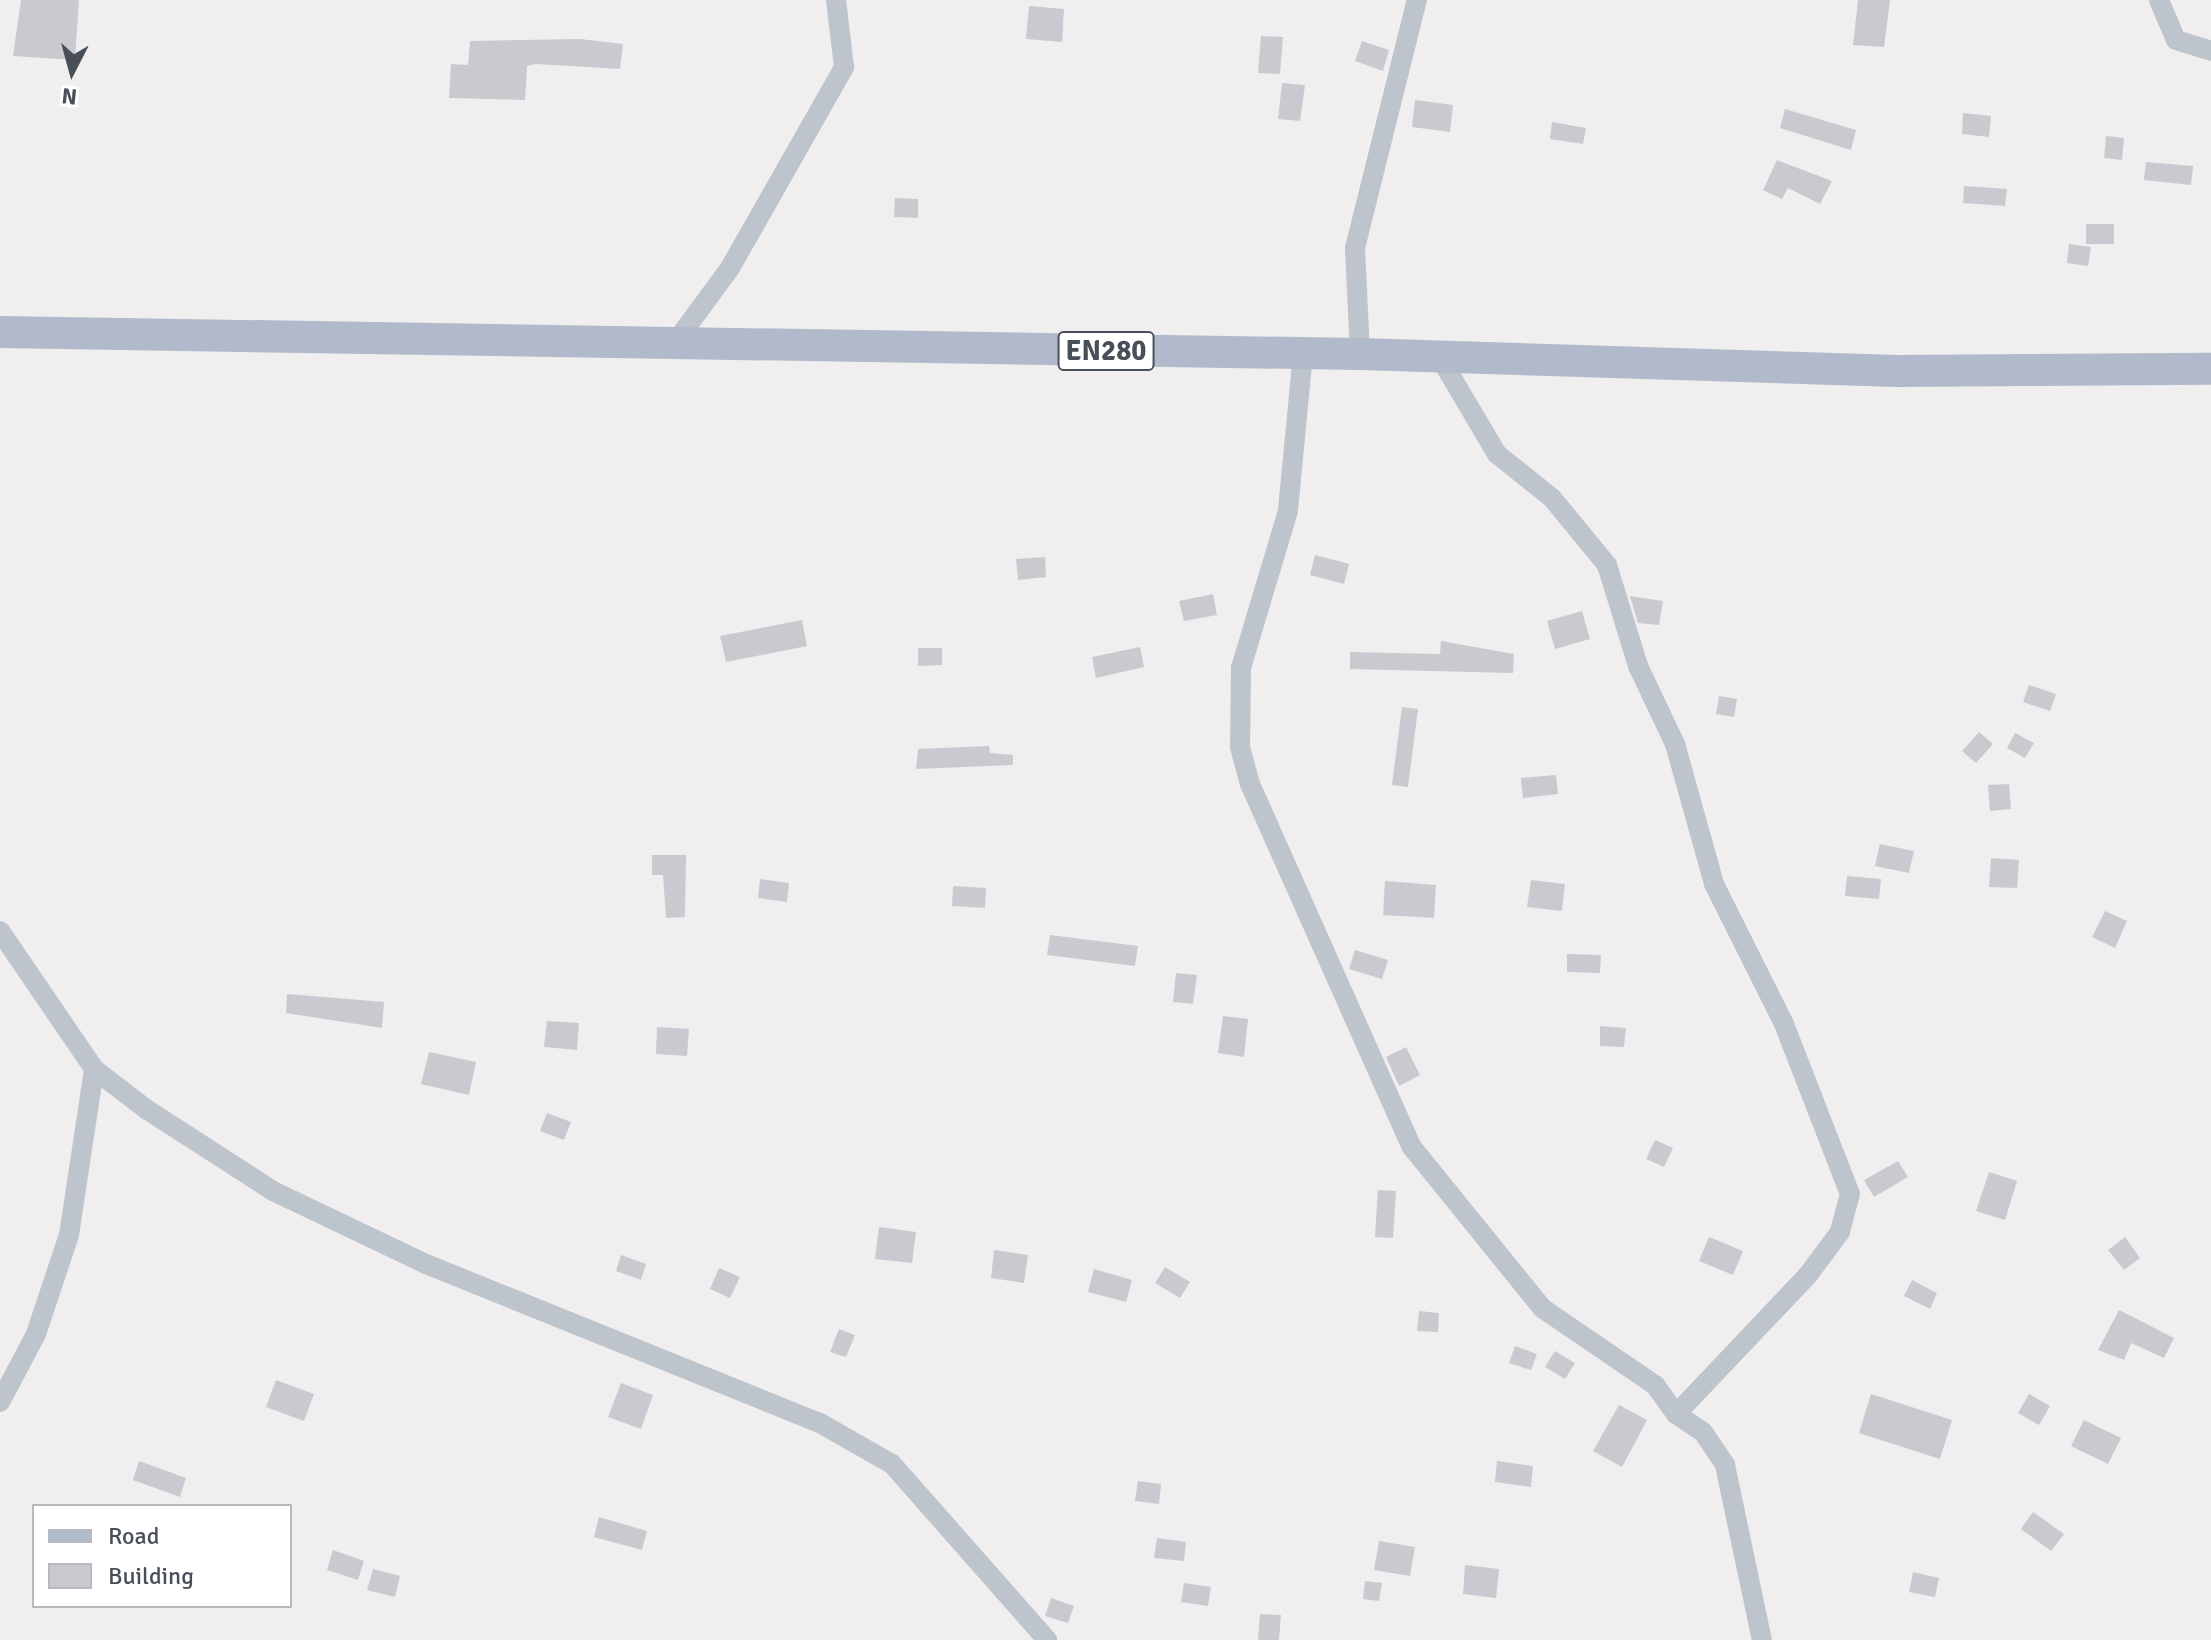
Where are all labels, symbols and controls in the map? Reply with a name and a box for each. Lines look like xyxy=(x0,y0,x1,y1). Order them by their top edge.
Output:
north arrow xyxy=(32,32,112,112)
text: N xyxy=(60,82,78,111)
road number: EN280 xyxy=(1056,327,1156,375)
legend xyxy=(32,1504,292,1608)
text: Road xyxy=(108,1521,159,1551)
text: Building xyxy=(108,1561,194,1591)

